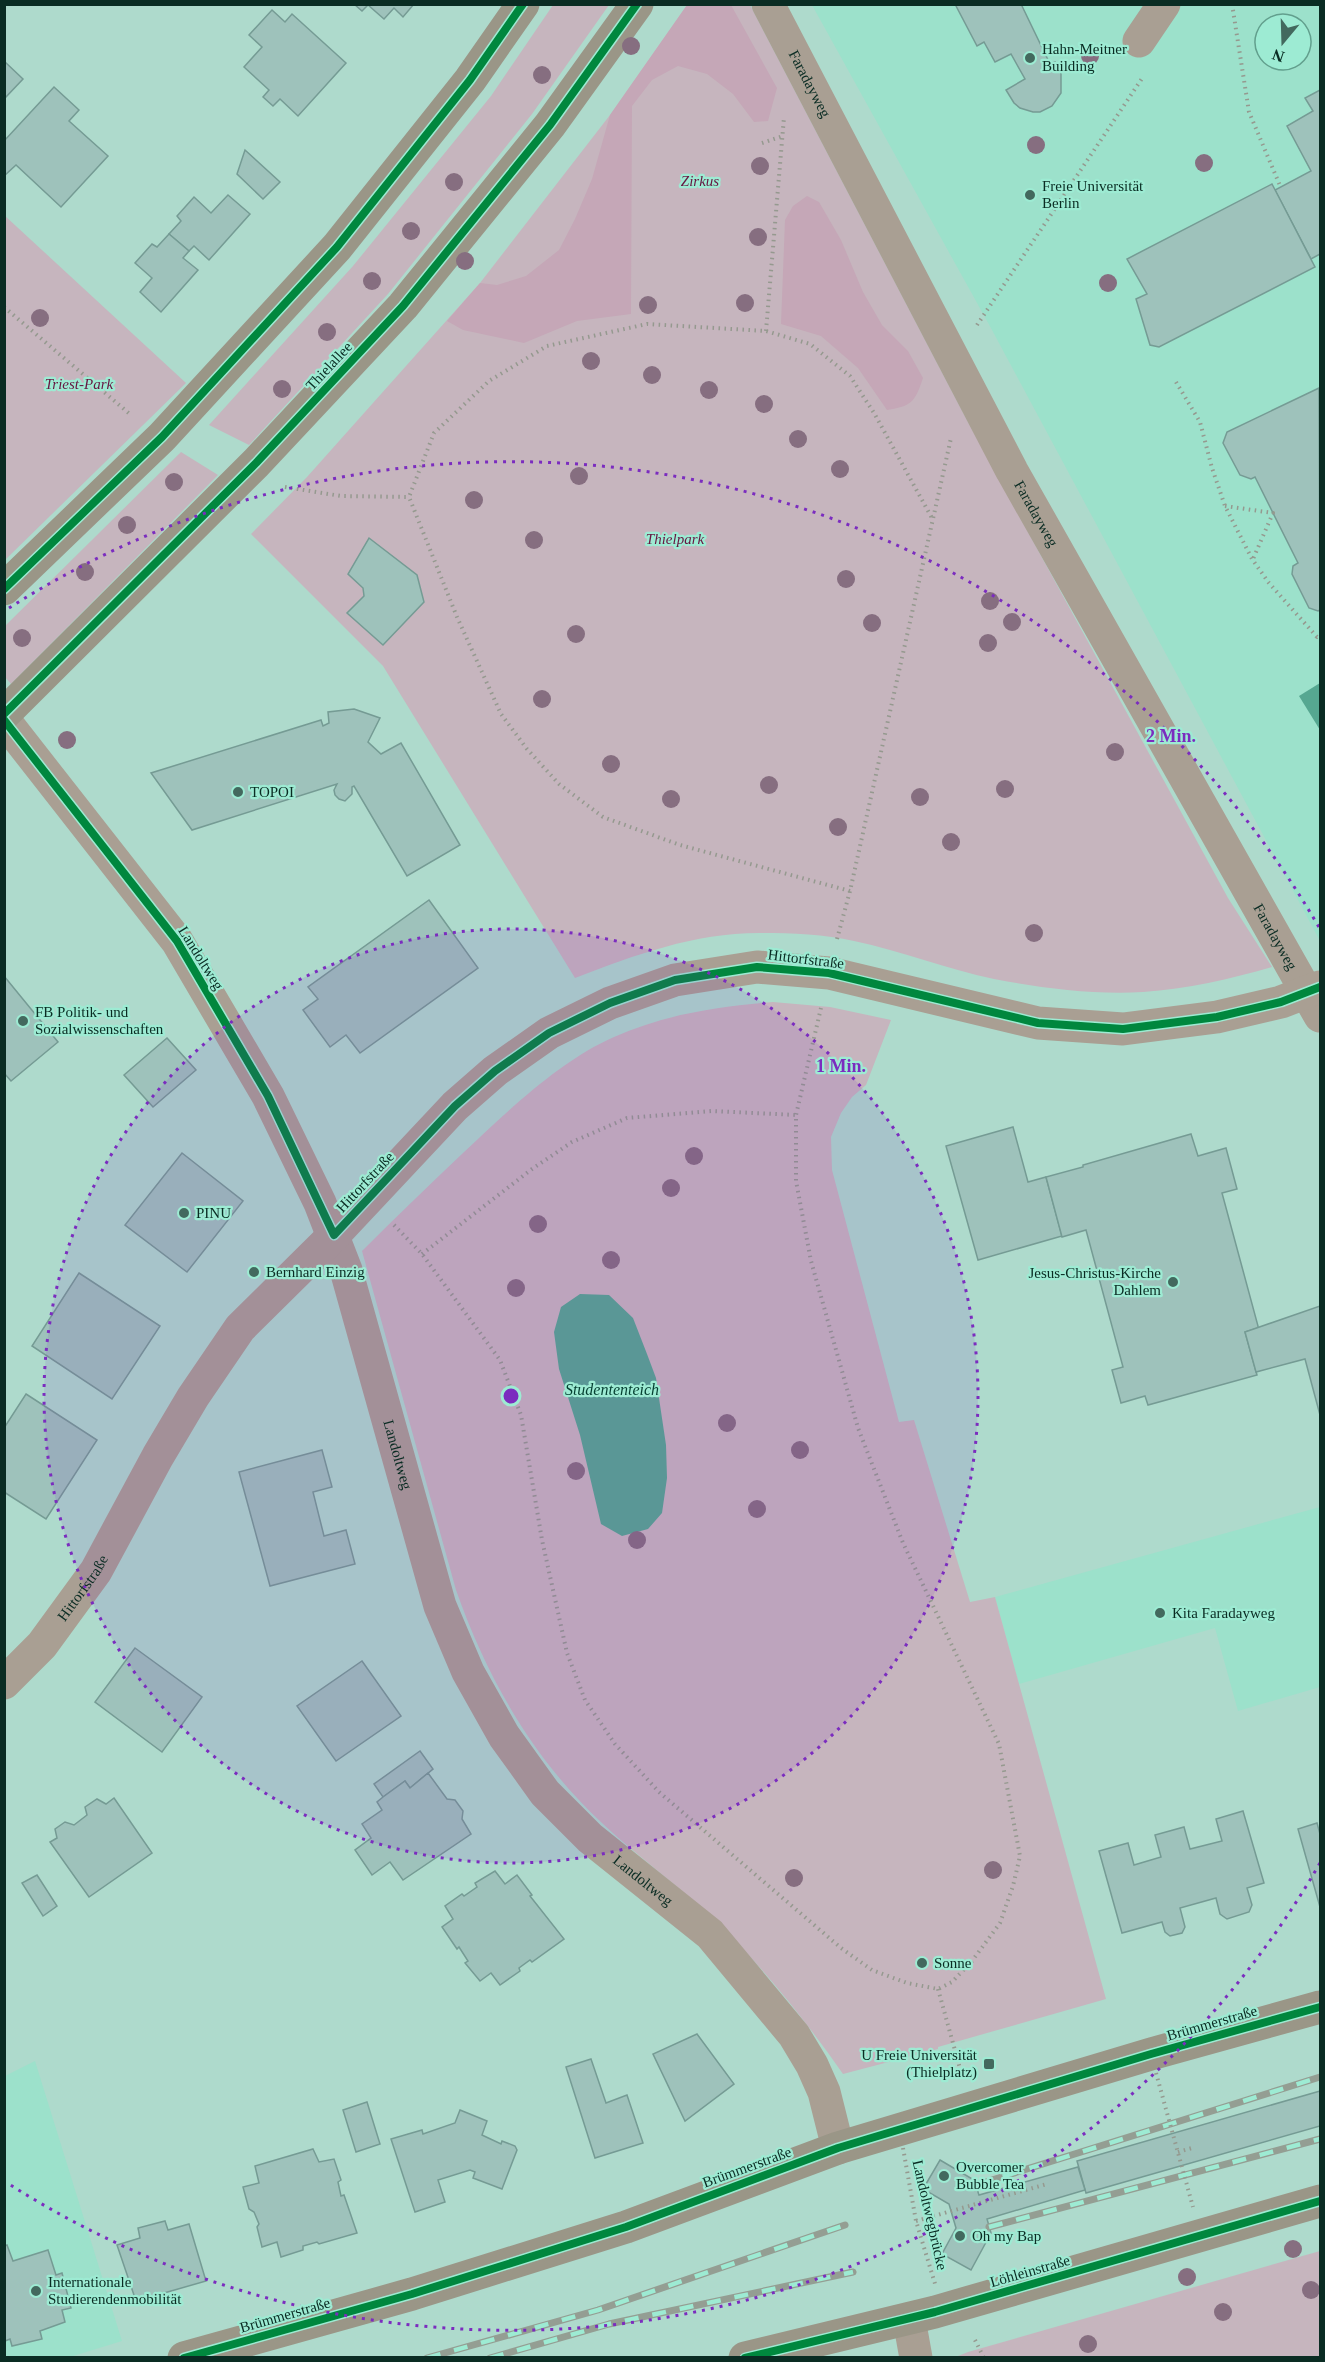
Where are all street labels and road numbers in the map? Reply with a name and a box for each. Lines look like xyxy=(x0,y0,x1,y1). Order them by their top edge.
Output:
street label: Faradayweg xyxy=(786,48,834,120)
street label: Thielallee xyxy=(303,338,356,393)
street label: Faradayweg xyxy=(1011,478,1061,550)
street label: Faradayweg xyxy=(1250,901,1301,973)
street label: Landoltweg xyxy=(175,923,227,993)
street label: Hittorfstraße xyxy=(767,946,845,972)
street label: Hittorfstraße xyxy=(333,1148,397,1215)
street label: Landoltweg xyxy=(380,1418,415,1492)
street label: Hittorfstraße xyxy=(54,1552,111,1624)
street label: Landoltweg xyxy=(610,1852,676,1909)
street label: Brümmerstraße xyxy=(1165,2002,1259,2044)
street label: Brümmerstraße xyxy=(700,2143,794,2190)
street label: Landoltwegbrücke xyxy=(910,2158,951,2272)
street label: Löhleinstraße xyxy=(988,2252,1072,2290)
street label: Brümmerstraße xyxy=(238,2294,332,2336)

